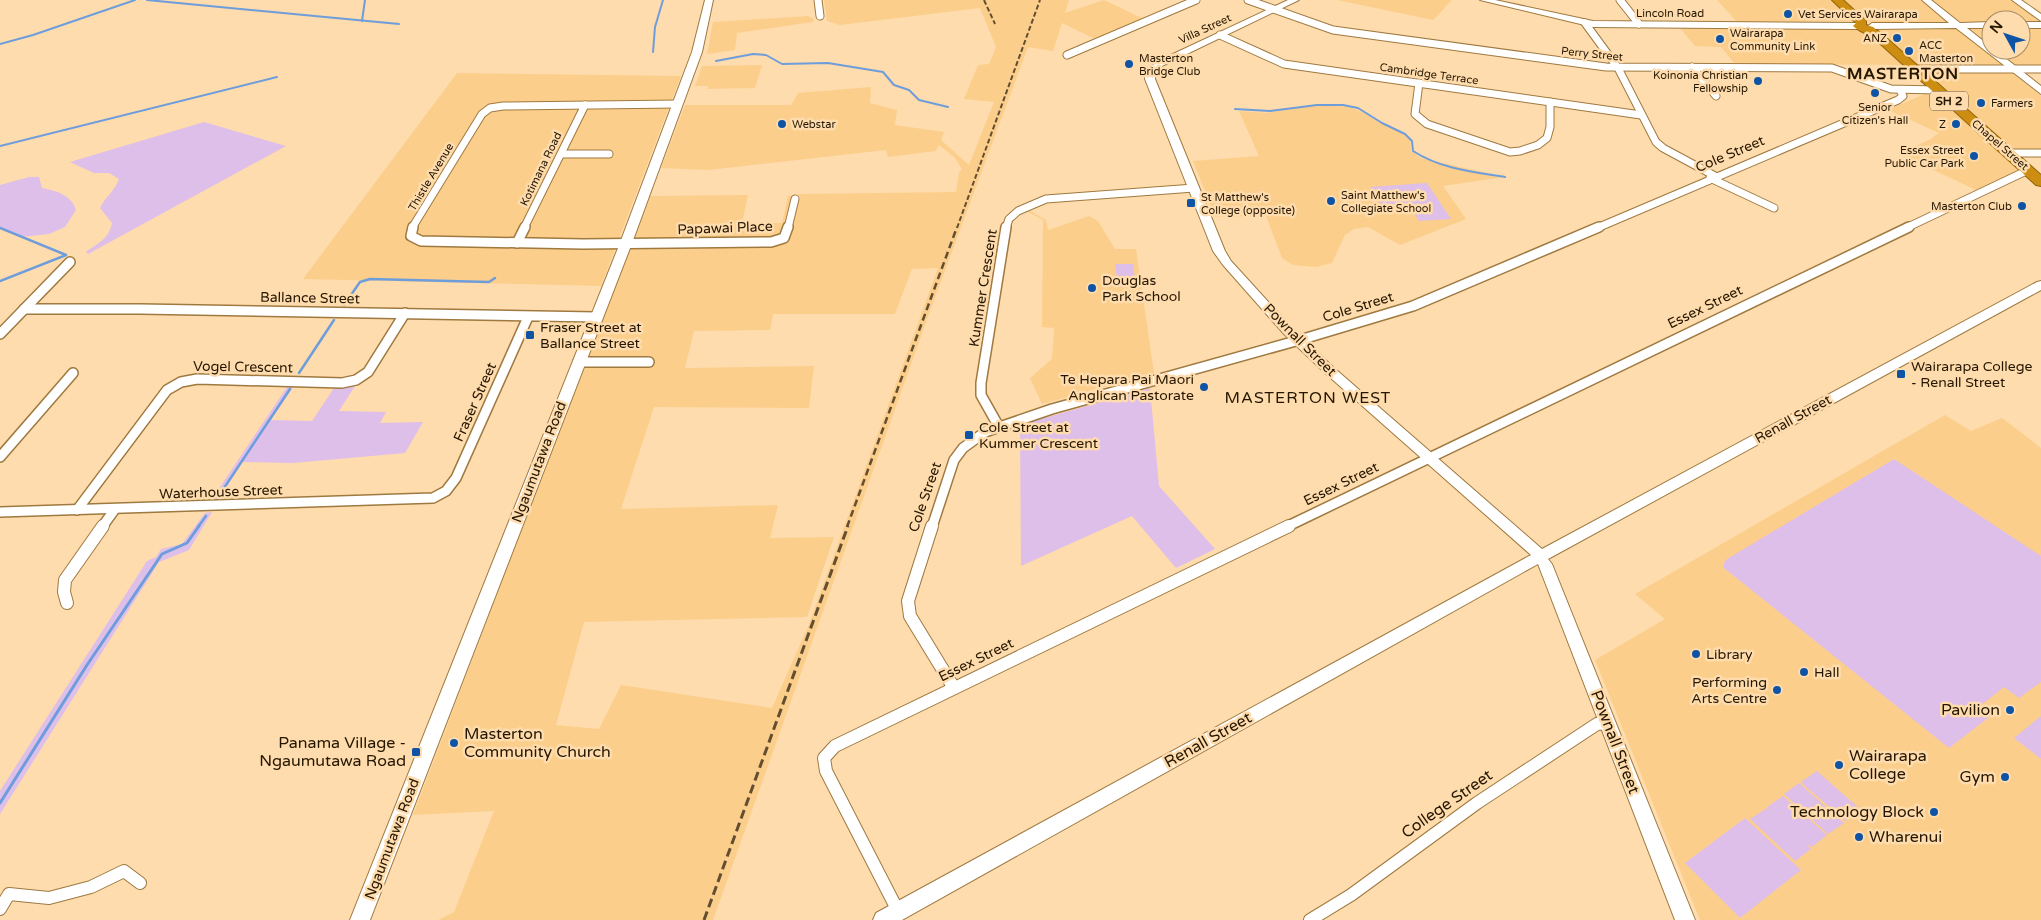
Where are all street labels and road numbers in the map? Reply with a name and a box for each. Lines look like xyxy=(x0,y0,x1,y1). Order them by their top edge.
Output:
street label: Lincoln Road xyxy=(1636,7,1704,20)
street label: Villa Street xyxy=(1177,11,1233,47)
street label: Perry Street xyxy=(1560,44,1624,64)
street label: Cambridge Terrace xyxy=(1379,61,1479,87)
road number: SH 2 xyxy=(1930,92,1968,110)
street label: Chapel Street xyxy=(1969,117,2031,173)
street label: Kotimana Road xyxy=(517,130,565,208)
street label: Cole Street xyxy=(1693,132,1768,176)
street label: Thistle Avenue xyxy=(406,141,456,213)
street label: Papawai Place xyxy=(677,218,773,238)
street label: Kummer Crescent xyxy=(965,227,1001,348)
street label: Essex Street xyxy=(1665,281,1746,332)
street label: Cole Street xyxy=(1321,288,1396,326)
street label: Ballance Street xyxy=(260,289,361,307)
street label: Pownall Street xyxy=(1260,300,1340,380)
street label: Vogel Crescent xyxy=(193,358,294,376)
street label: Fraser Street xyxy=(450,359,500,444)
street label: Renall Street xyxy=(1752,391,1835,447)
street label: Ngaumutawa Road xyxy=(508,399,570,525)
street label: Essex Street xyxy=(1301,458,1382,509)
street label: Cole Street xyxy=(905,459,945,534)
street label: Waterhouse Street xyxy=(159,481,284,503)
street label: Essex Street xyxy=(936,634,1017,685)
street label: Pownall Street xyxy=(1586,687,1644,797)
street label: Renall Street xyxy=(1161,708,1255,772)
street label: College Street xyxy=(1398,765,1496,843)
street label: Ngaumutawa Road xyxy=(361,776,423,902)

